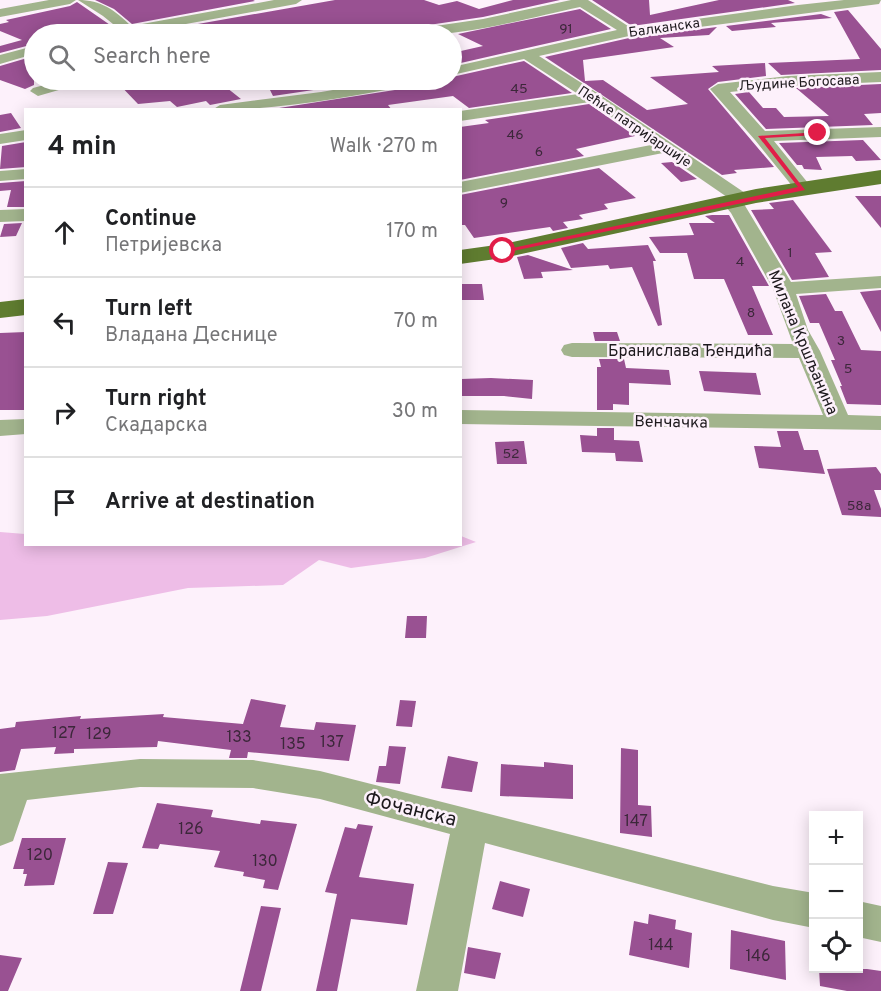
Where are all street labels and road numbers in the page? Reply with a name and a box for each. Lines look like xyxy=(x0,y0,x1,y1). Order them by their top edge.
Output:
street label: Балканска xyxy=(628,15,701,42)
street label: Људине Богосава xyxy=(738,72,860,95)
street label: Пећке патријаршије xyxy=(574,83,694,172)
street label: Милана Кршљанина xyxy=(763,268,842,418)
street label: Бранислава Ђендића xyxy=(608,342,772,362)
street label: Венчачка xyxy=(634,412,708,434)
street label: Фочанска xyxy=(362,786,459,834)

